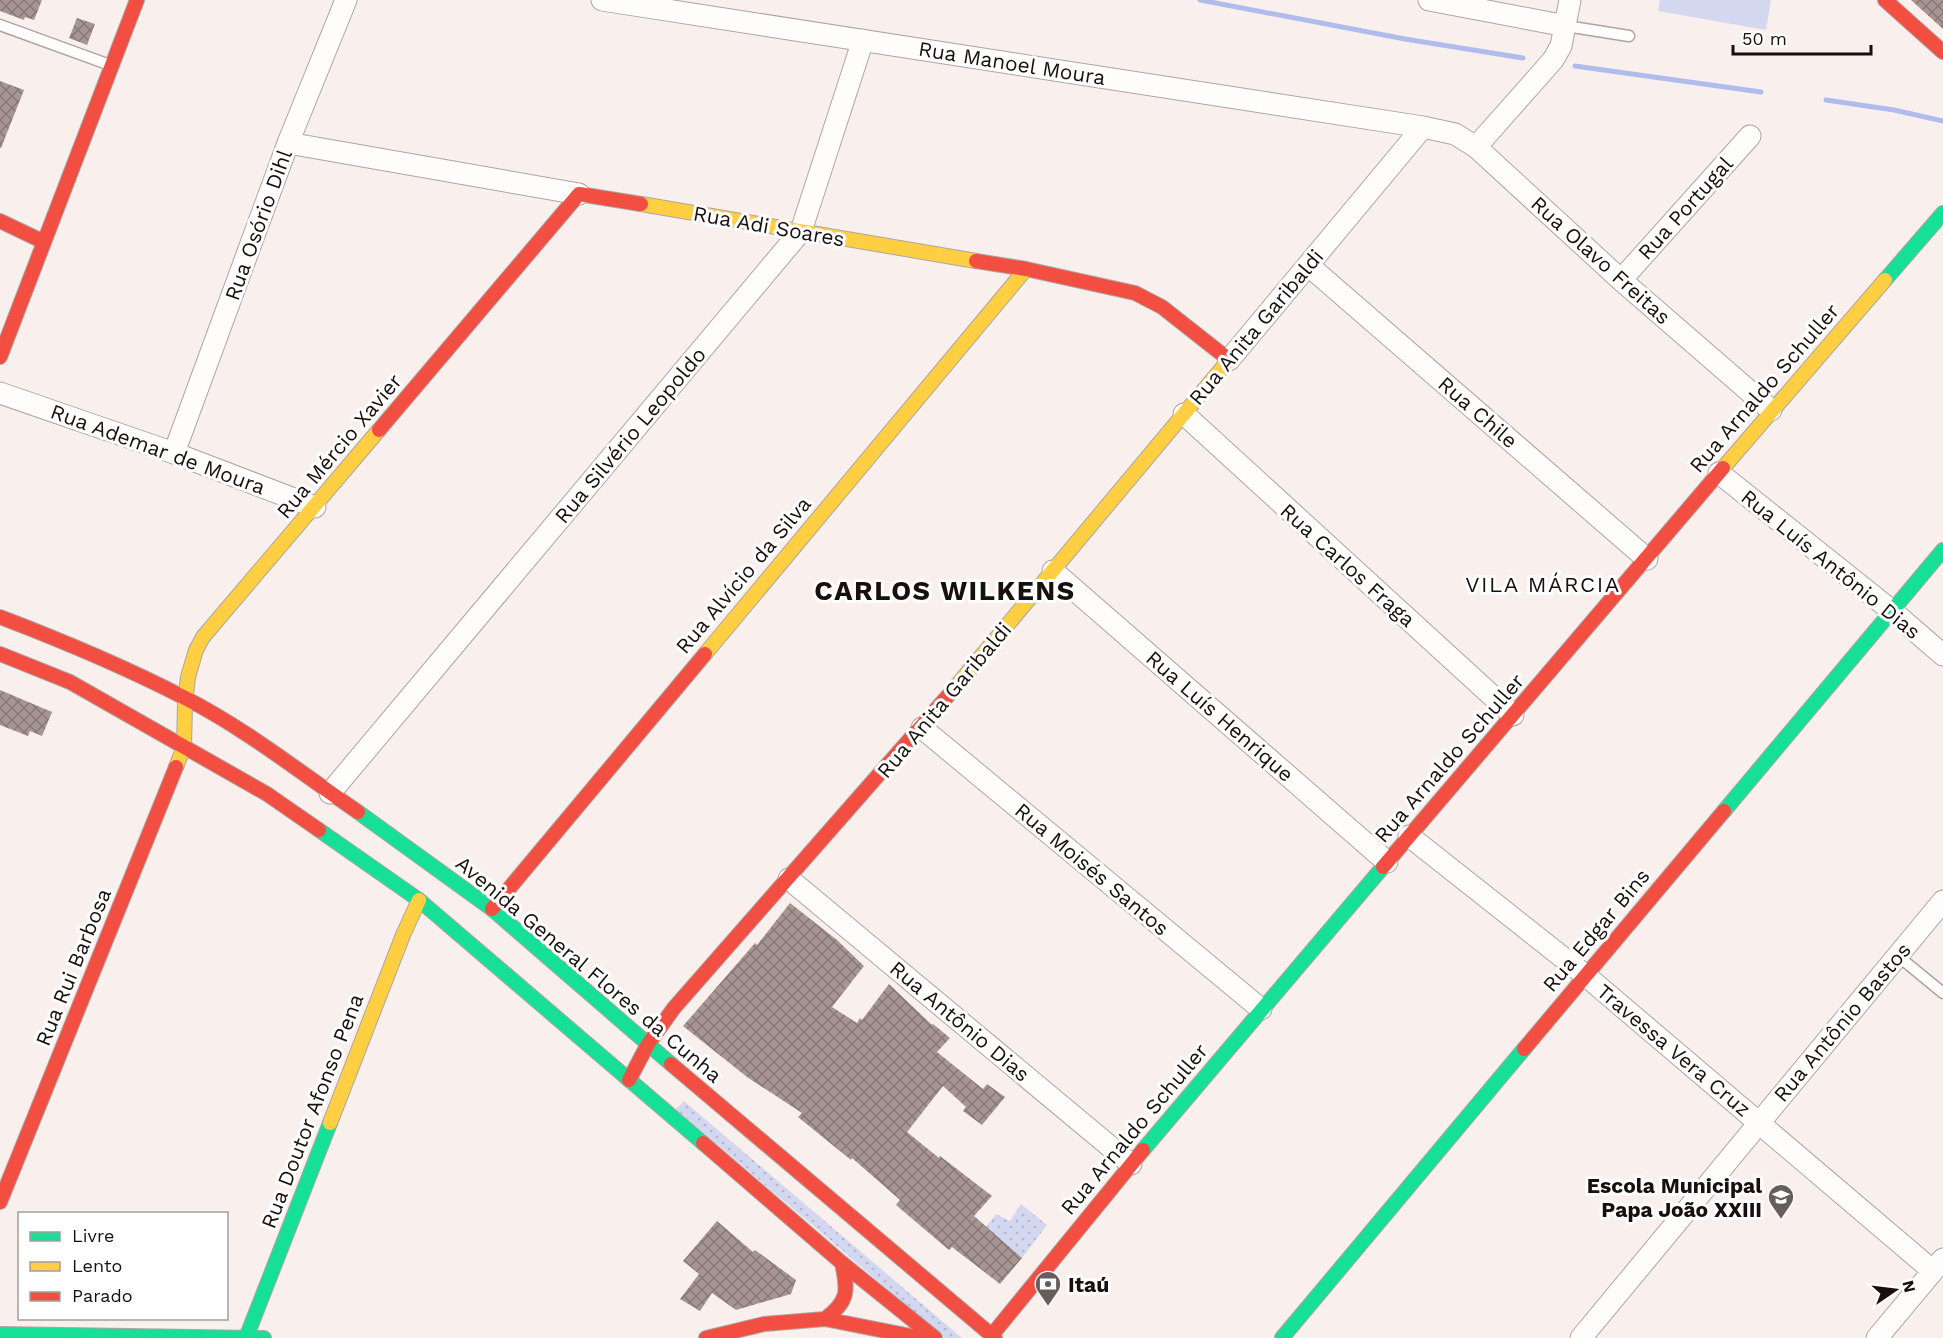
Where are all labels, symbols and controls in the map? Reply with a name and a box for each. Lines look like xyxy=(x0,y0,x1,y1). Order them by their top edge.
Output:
scale bar xyxy=(1733,18,1871,56)
text: 50 m xyxy=(1742,28,1787,49)
street label: Rua Manoel Moura xyxy=(917,36,1107,90)
street label: Rua Osório Dihl xyxy=(219,146,297,304)
street label: Rua Portugal xyxy=(1632,151,1738,265)
street label: Rua Olavo Freitas xyxy=(1526,191,1676,329)
street label: Rua Adi Soares xyxy=(691,200,847,252)
street label: Rua Anita Garibaldi xyxy=(1184,244,1328,410)
street label: Rua Arnaldo Schuller xyxy=(1684,298,1845,478)
street label: Rua Silvério Leopoldo xyxy=(549,342,711,528)
street label: Rua Mércio Xavier xyxy=(271,368,407,524)
street label: Rua Chile xyxy=(1433,371,1523,453)
street label: Rua Ademar de Moura xyxy=(47,399,269,500)
street label: Rua Luís Antônio Dias xyxy=(1736,484,1926,644)
street label: Rua Alvício da Silva xyxy=(670,491,816,659)
street label: Rua Carlos Fraga xyxy=(1276,498,1421,632)
district label: VILA MÁRCIA xyxy=(1465,572,1621,597)
district label: CARLOS WILKENS xyxy=(814,575,1076,607)
street label: Rua Anita Garibaldi xyxy=(872,617,1016,783)
street label: Rua Luís Henrique xyxy=(1141,645,1299,787)
street label: Rua Arnaldo Schuller xyxy=(1369,668,1530,848)
street label: Rua Moisés Santos xyxy=(1010,797,1174,941)
street label: Avenida General Flores da Cunha xyxy=(451,850,727,1088)
street label: Rua Edgar Bins xyxy=(1537,863,1655,997)
street label: Rua Rui Barbosa xyxy=(30,885,116,1049)
street label: Rua Antônio Bastos xyxy=(1768,937,1916,1107)
street label: Rua Antônio Dias xyxy=(885,955,1035,1087)
street label: Travessa Vera Cruz xyxy=(1592,978,1756,1122)
street label: Rua Doutor Afonso Pena xyxy=(256,990,368,1232)
street label: Rua Arnaldo Schuller xyxy=(1055,1038,1213,1220)
place label: Escola Municipal Papa João XXIII xyxy=(1587,1173,1762,1222)
school or university icon: Escola Municipal Papa João XXIII xyxy=(1766,1182,1796,1220)
legend xyxy=(18,1212,228,1320)
text: Livre xyxy=(72,1225,114,1246)
text: Lento xyxy=(72,1255,122,1276)
north arrow xyxy=(1865,1260,1925,1320)
bank icon: Itaú xyxy=(1033,1269,1063,1307)
place label: Itaú xyxy=(1068,1272,1109,1297)
text: N xyxy=(1898,1278,1920,1295)
text: Parado xyxy=(72,1285,133,1306)

